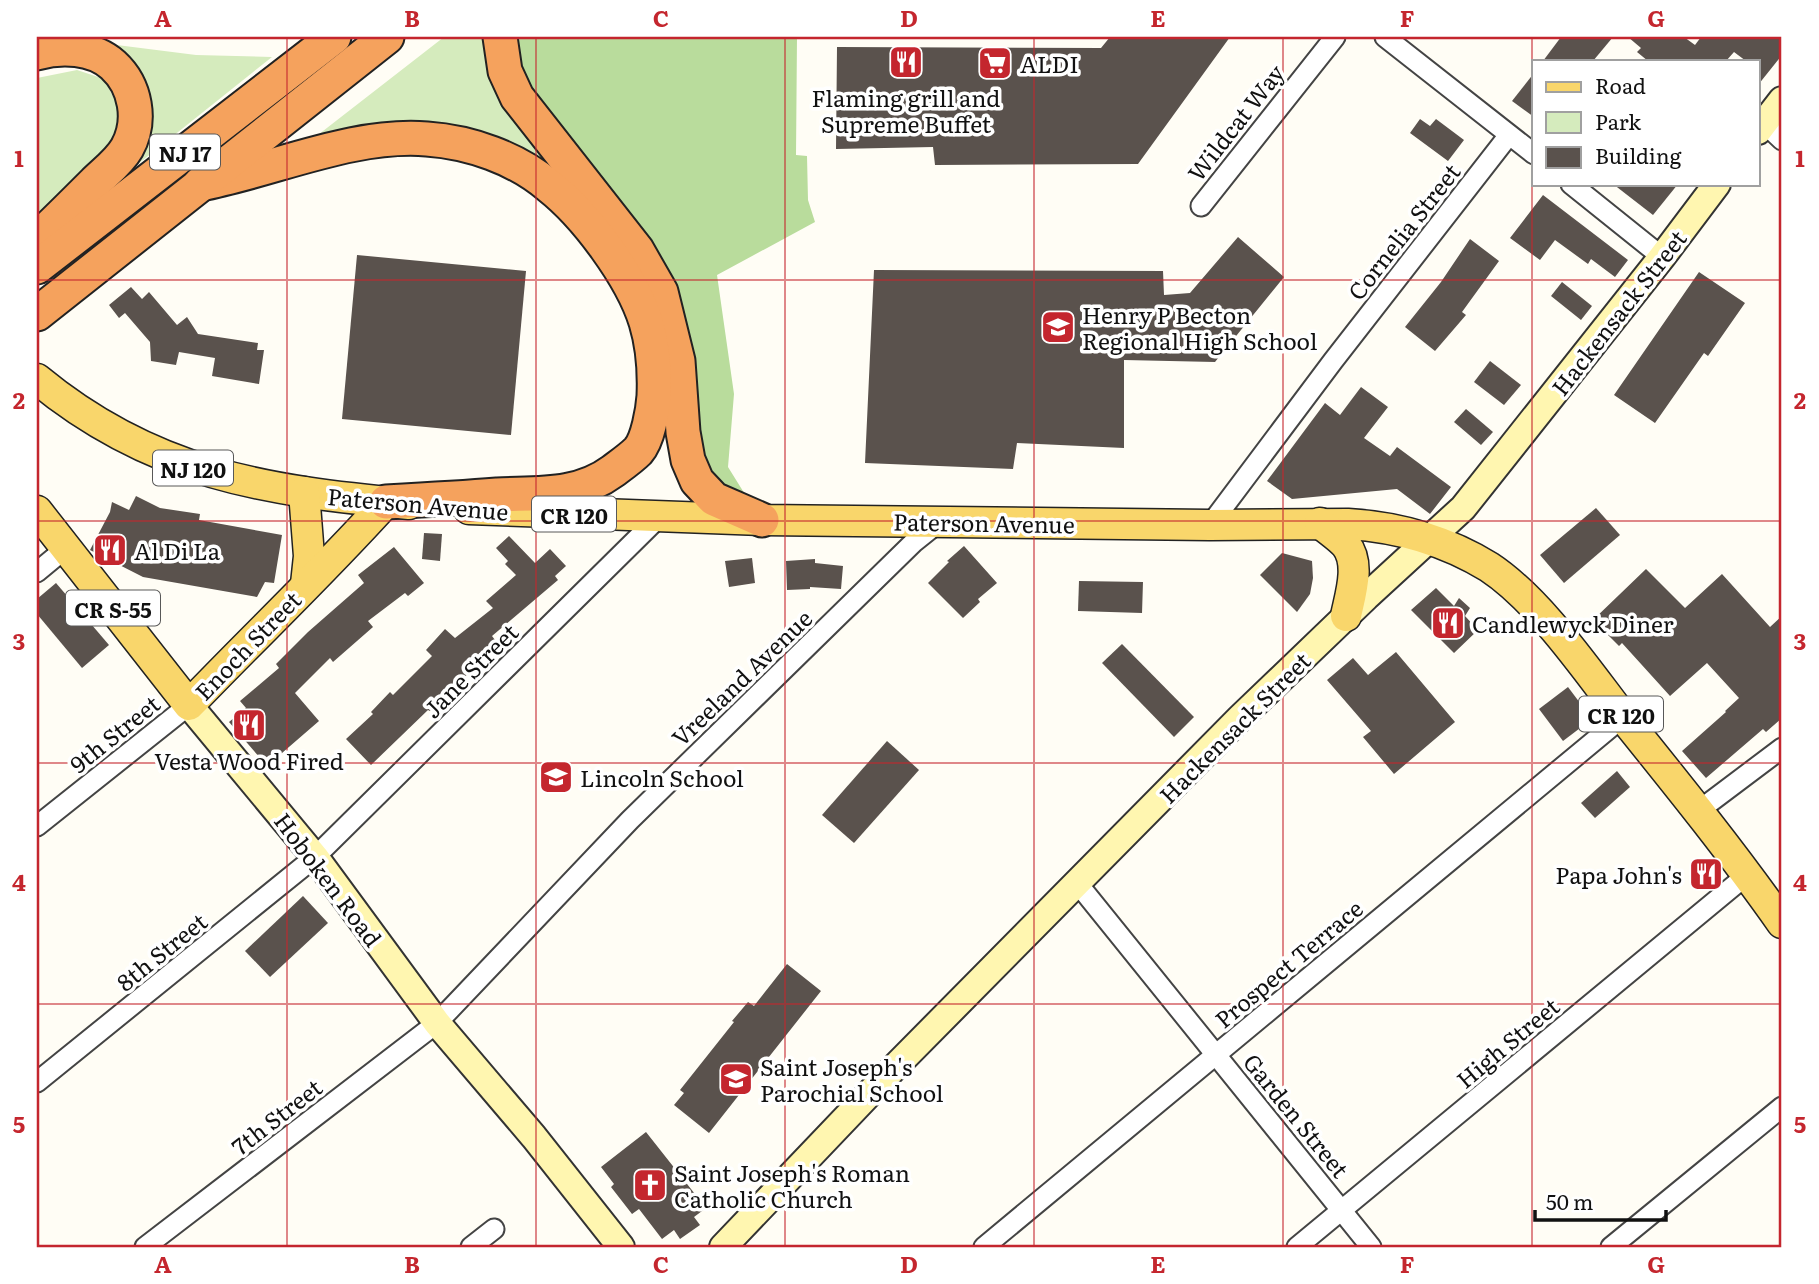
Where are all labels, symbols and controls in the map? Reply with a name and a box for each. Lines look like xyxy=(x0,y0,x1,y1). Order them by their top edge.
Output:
text: A xyxy=(154,0,172,34)
text: B xyxy=(404,0,420,34)
text: C xyxy=(653,0,669,34)
text: D xyxy=(900,0,918,34)
text: E xyxy=(1150,0,1166,34)
text: F xyxy=(1400,0,1415,34)
text: G xyxy=(1647,0,1665,34)
restaurant icon: Flaming grill and Supreme Buffet xyxy=(887,43,925,81)
supermarket icon: ALDI xyxy=(976,44,1014,82)
place label: ALDI xyxy=(1020,46,1079,80)
street label: Wildcat Way xyxy=(1179,56,1292,188)
legend xyxy=(1532,60,1759,186)
text: Road xyxy=(1595,69,1646,100)
place label: Flaming grill and Supreme Buffet xyxy=(812,80,1000,140)
text: Park xyxy=(1595,105,1641,136)
road number: NJ 17 xyxy=(150,134,220,170)
text: Building xyxy=(1595,139,1682,170)
text: 1 xyxy=(14,140,24,174)
text: 1 xyxy=(1795,140,1805,174)
street label: Cornelia Street xyxy=(1339,155,1468,307)
street label: Hackensack Street xyxy=(1543,221,1694,402)
place label: Henry P Becton Regional High School xyxy=(1082,297,1318,357)
school or university icon: Henry P Becton Regional High School xyxy=(1039,308,1077,346)
text: 2 xyxy=(13,382,25,416)
text: 2 xyxy=(1794,382,1806,416)
road number: NJ 120 xyxy=(153,450,233,486)
street label: Paterson Avenue xyxy=(326,478,510,528)
road number: CR 120 xyxy=(532,496,616,532)
street label: Paterson Avenue xyxy=(893,503,1075,541)
restaurant icon: Al Di La xyxy=(91,531,129,569)
place label: Al Di La xyxy=(134,533,221,567)
street label: Enoch Street xyxy=(186,582,308,707)
road number: CR S-55 xyxy=(66,590,160,626)
street label: Vreeland Avenue xyxy=(663,601,819,753)
restaurant icon: Candlewyck Diner xyxy=(1429,604,1467,642)
place label: Candlewyck Diner xyxy=(1472,606,1674,640)
street label: Jane Street xyxy=(415,615,525,725)
text: 3 xyxy=(13,623,25,657)
text: 3 xyxy=(1794,623,1806,657)
street label: Hackensack Street xyxy=(1151,643,1318,810)
street label: 9th Street xyxy=(62,686,167,780)
road number: CR 120 xyxy=(1579,696,1663,732)
restaurant icon: Vesta Wood Fired xyxy=(230,706,268,744)
place label: Vesta Wood Fired xyxy=(154,743,344,777)
school or university icon: Lincoln School xyxy=(537,758,575,796)
place label: Lincoln School xyxy=(580,760,744,794)
street label: Hoboken Road xyxy=(267,805,391,953)
restaurant icon: Papa John's xyxy=(1687,855,1725,893)
place label: Papa John's xyxy=(1555,857,1682,891)
text: 4 xyxy=(12,864,26,898)
text: 4 xyxy=(1793,864,1807,898)
street label: Prospect Terrace xyxy=(1207,891,1369,1035)
street label: 8th Street xyxy=(108,903,214,998)
street label: High Street xyxy=(1448,988,1566,1095)
street label: Garden Street xyxy=(1236,1046,1358,1185)
place label: Saint Joseph's Parochial School xyxy=(760,1049,944,1109)
school or university icon: Saint Joseph's Parochial School xyxy=(717,1060,755,1098)
street label: 7th Street xyxy=(224,1069,329,1162)
text: 5 xyxy=(13,1106,25,1140)
text: 5 xyxy=(1794,1106,1806,1140)
place label: Saint Joseph's Roman Catholic Church xyxy=(674,1155,910,1215)
church icon: Saint Joseph's Roman Catholic Church xyxy=(631,1166,669,1204)
scale bar xyxy=(1535,1179,1667,1223)
text: 50 m xyxy=(1546,1185,1593,1216)
text: A xyxy=(154,1246,172,1280)
text: B xyxy=(404,1246,420,1280)
text: C xyxy=(653,1246,669,1280)
text: D xyxy=(900,1246,918,1280)
text: E xyxy=(1150,1246,1166,1280)
text: F xyxy=(1400,1246,1415,1280)
text: G xyxy=(1647,1246,1665,1280)

